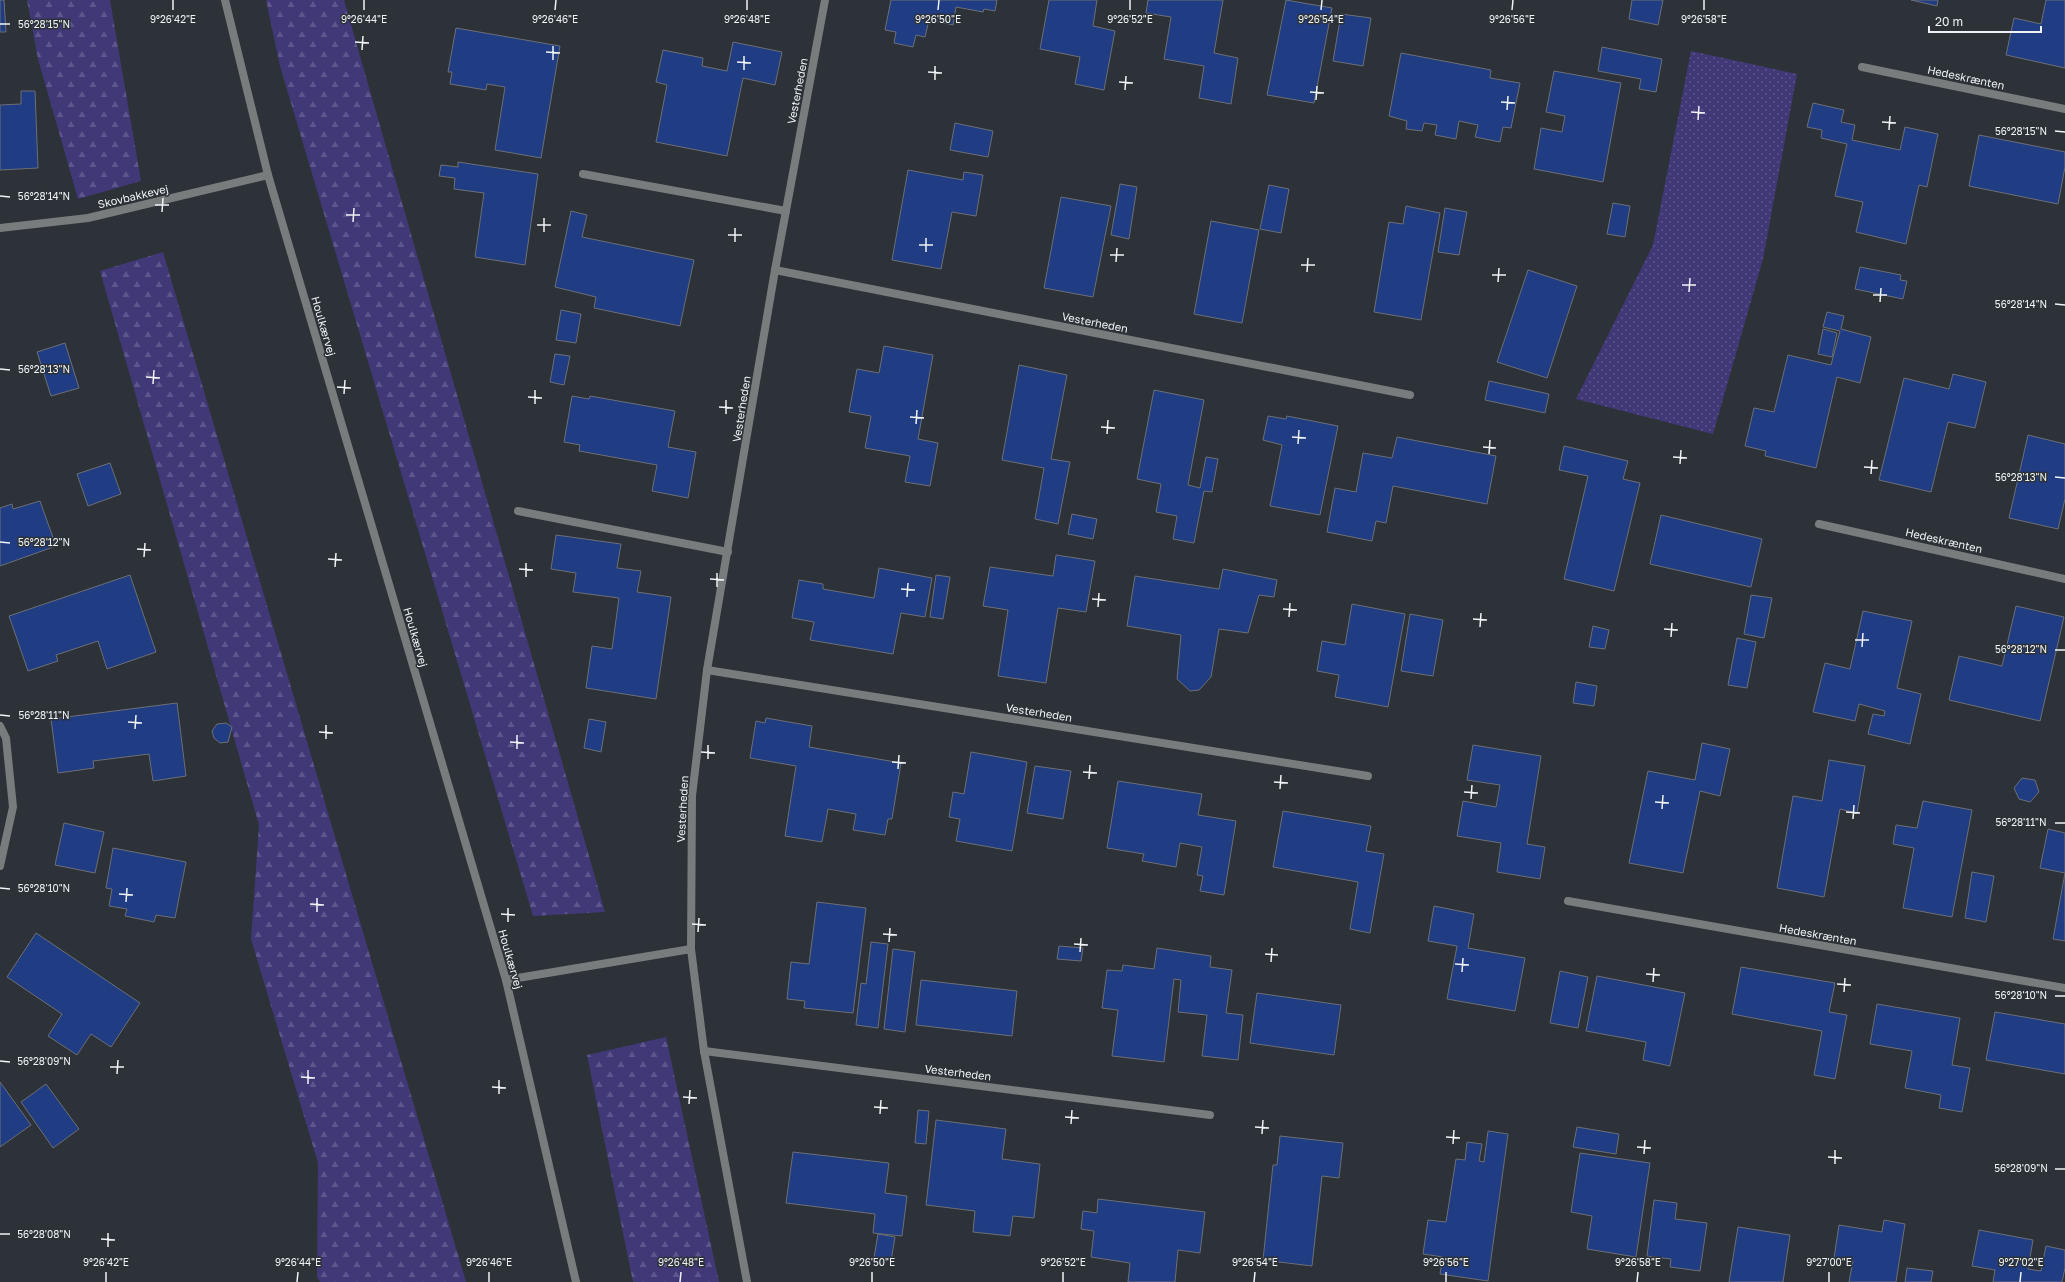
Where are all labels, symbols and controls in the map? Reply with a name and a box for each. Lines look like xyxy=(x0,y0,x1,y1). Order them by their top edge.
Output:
scale bar xyxy=(1929,8,2041,34)
text: 9°26'42"E xyxy=(150,13,196,25)
text: 9°26'44"E xyxy=(341,13,387,25)
text: 9°26'46"E xyxy=(532,13,578,25)
text: 9°26'48"E xyxy=(724,13,770,25)
text: 9°26'50"E xyxy=(915,13,961,25)
text: 9°26'52"E xyxy=(1107,13,1153,25)
text: 9°26'54"E xyxy=(1298,13,1344,25)
text: 9°26'56"E xyxy=(1489,13,1535,25)
text: 9°26'58"E xyxy=(1681,13,1727,25)
text: 20 m xyxy=(1935,14,1963,29)
text: 56°28'15"N xyxy=(18,18,70,30)
street label: Vesterheden xyxy=(784,57,810,125)
street label: Hedeskrænten xyxy=(1926,62,2006,92)
text: 56°28'15"N xyxy=(1995,125,2047,137)
street label: Skovbakkevej xyxy=(96,182,170,210)
text: 56°28'14"N xyxy=(18,190,70,202)
street label: Houlkærvej xyxy=(309,295,339,357)
text: 56°28'14"N xyxy=(1995,298,2047,310)
street label: Vesterheden xyxy=(1061,309,1129,335)
text: 56°28'13"N xyxy=(18,363,70,375)
street label: Vesterheden xyxy=(729,375,753,443)
text: 56°28'13"N xyxy=(1995,471,2047,483)
street label: Hedeskrænten xyxy=(1904,525,1984,555)
text: 56°28'12"N xyxy=(18,536,70,548)
street label: Houlkærvej xyxy=(401,606,431,668)
text: 56°28'12"N xyxy=(1995,643,2047,655)
street label: Vesterheden xyxy=(1005,700,1073,724)
text: 56°28'11"N xyxy=(18,709,70,721)
street label: Vesterheden xyxy=(674,775,690,843)
text: 56°28'11"N xyxy=(1995,816,2047,828)
text: 56°28'10"N xyxy=(18,882,70,894)
street label: Hedeskrænten xyxy=(1778,921,1858,947)
street label: Houlkærvej xyxy=(496,928,526,990)
text: 56°28'10"N xyxy=(1995,989,2047,1001)
text: 56°28'09"N xyxy=(17,1055,71,1067)
street label: Vesterheden xyxy=(924,1061,992,1083)
text: 56°28'09"N xyxy=(1994,1162,2048,1174)
text: 56°28'08"N xyxy=(17,1228,71,1240)
text: 9°26'42"E xyxy=(83,1256,129,1268)
text: 9°26'44"E xyxy=(275,1256,321,1268)
text: 9°26'46"E xyxy=(466,1256,512,1268)
text: 9°26'48"E xyxy=(658,1256,704,1268)
text: 9°26'50"E xyxy=(849,1256,895,1268)
text: 9°26'52"E xyxy=(1040,1256,1086,1268)
text: 9°26'54"E xyxy=(1232,1256,1278,1268)
text: 9°26'56"E xyxy=(1423,1256,1469,1268)
text: 9°26'58"E xyxy=(1615,1256,1661,1268)
text: 9°27'00"E xyxy=(1806,1256,1852,1268)
text: 9°27'02"E xyxy=(1998,1256,2044,1268)

